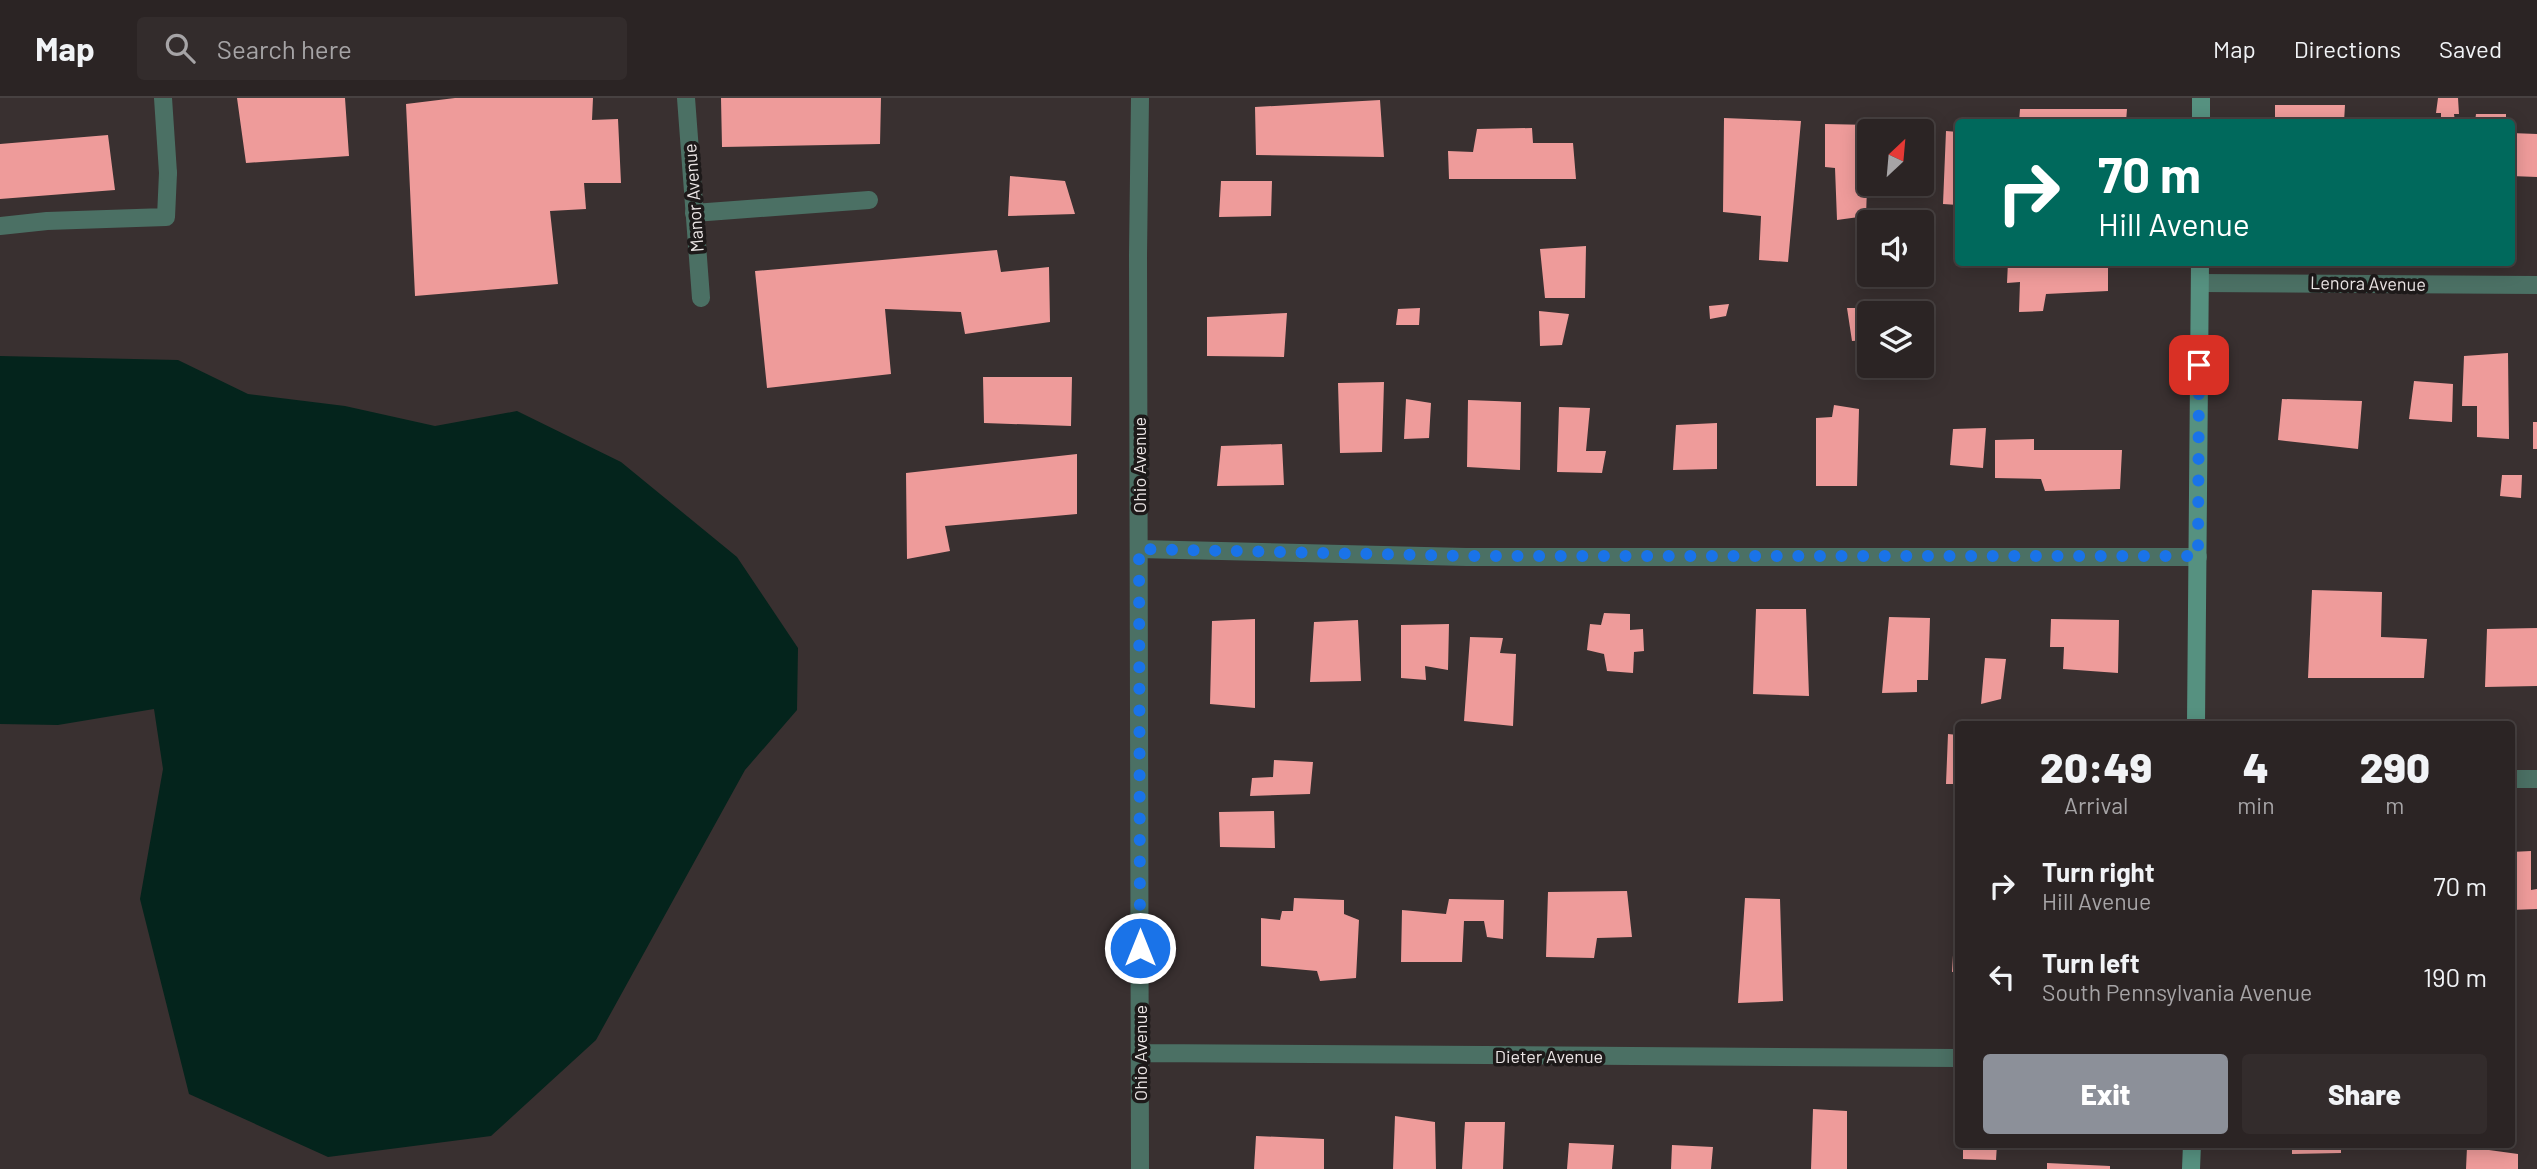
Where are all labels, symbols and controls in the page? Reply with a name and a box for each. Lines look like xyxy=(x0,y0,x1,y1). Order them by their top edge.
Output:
search box xyxy=(137,17,627,80)
text: Map xyxy=(35,28,95,68)
icon: search xyxy=(161,29,199,67)
text: Search here xyxy=(217,33,352,64)
text: Map xyxy=(2213,34,2256,63)
text: Directions xyxy=(2294,34,2401,63)
text: Saved xyxy=(2439,34,2502,63)
north arrow xyxy=(1857,119,1934,196)
map controls xyxy=(1857,119,1934,378)
street label: Manor Avenue xyxy=(678,143,708,253)
text: 70 m xyxy=(2098,144,2201,203)
icon: right xyxy=(1983,147,2074,238)
text: Hill Avenue xyxy=(2098,204,2250,242)
button: sound xyxy=(1857,210,1934,287)
street label: Lenora Avenue xyxy=(2310,271,2426,295)
button: layers xyxy=(1857,301,1934,378)
pin xyxy=(2169,335,2229,395)
icon: arrive xyxy=(2180,346,2218,384)
street label: Ohio Avenue xyxy=(1128,417,1150,513)
text: 20:49 xyxy=(2040,741,2152,791)
text: 4 xyxy=(2243,741,2269,791)
text: 290 xyxy=(2360,741,2430,791)
text: Arrival xyxy=(2064,791,2128,819)
text: min xyxy=(2237,791,2275,819)
text: m xyxy=(2385,791,2404,819)
text: Turn right xyxy=(2042,856,2155,887)
icon: right xyxy=(1983,867,2021,905)
text: 70 m xyxy=(2433,870,2487,901)
text: Hill Avenue xyxy=(2042,887,2151,915)
position arrow xyxy=(1103,911,1177,985)
text: Turn left xyxy=(2042,947,2140,978)
icon: left xyxy=(1983,958,2021,996)
text: 190 m xyxy=(2423,961,2487,992)
text: South Pennsylvania Avenue xyxy=(2042,978,2312,1006)
street label: Ohio Avenue xyxy=(1129,1005,1151,1101)
street label: Dieter Avenue xyxy=(1495,1045,1603,1067)
button: Exit xyxy=(1983,1054,2228,1134)
button: Share xyxy=(2242,1054,2487,1134)

